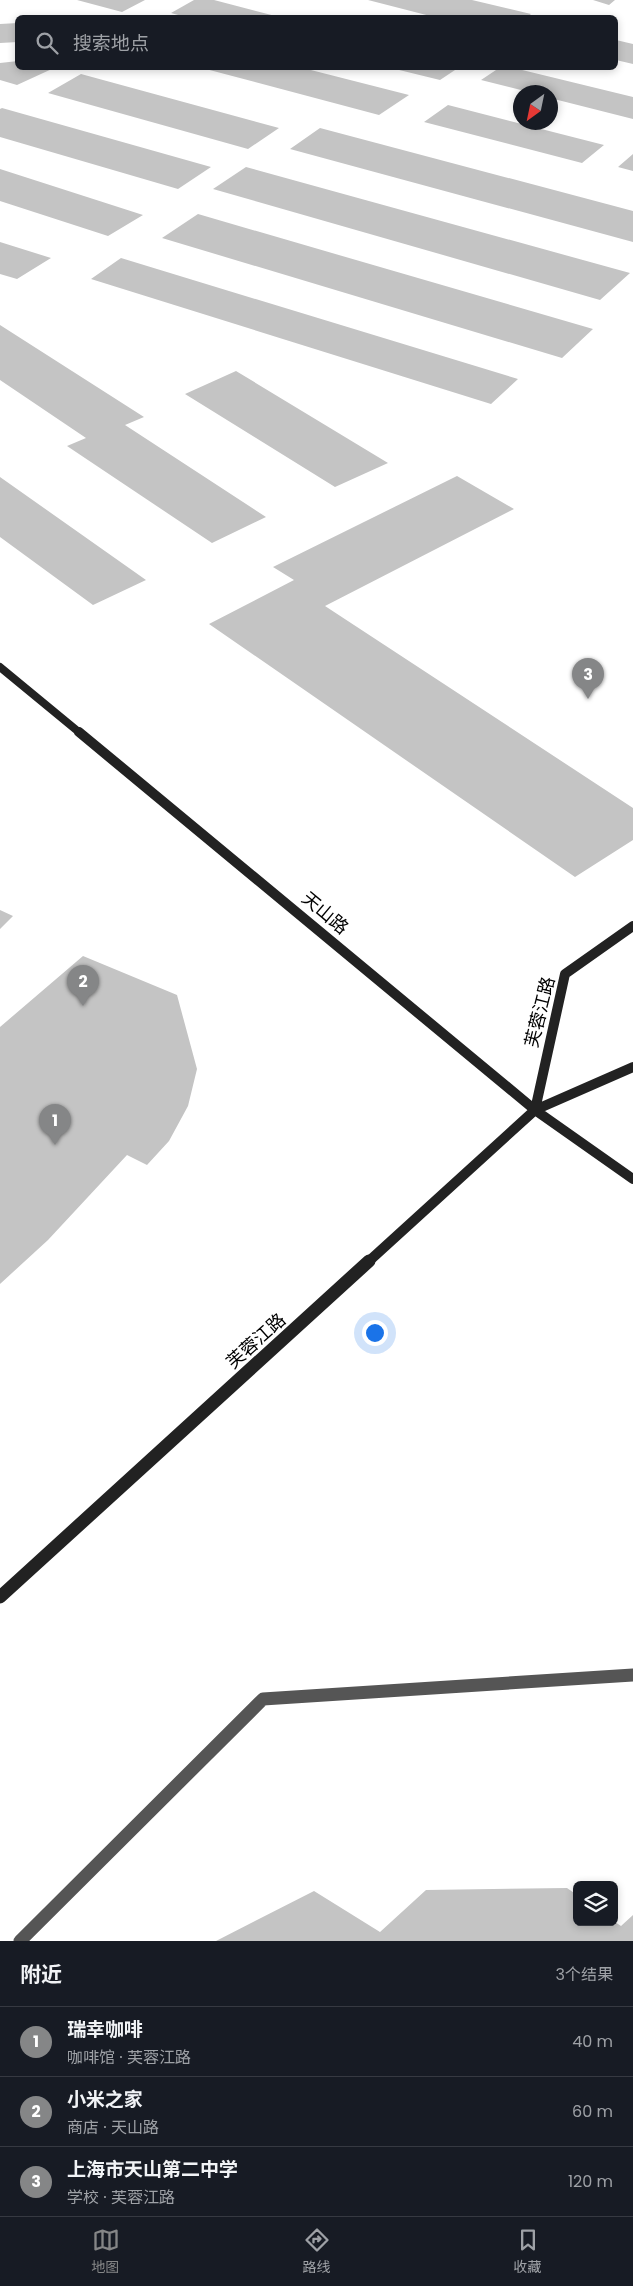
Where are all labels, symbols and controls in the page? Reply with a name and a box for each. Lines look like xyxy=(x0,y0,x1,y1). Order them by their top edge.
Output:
search box xyxy=(15,15,618,70)
icon: search xyxy=(33,29,61,57)
text: 搜索地点 xyxy=(73,30,149,57)
north arrow xyxy=(513,85,558,130)
pin: 3 xyxy=(572,658,604,699)
street label: 天山路 xyxy=(297,886,354,940)
pin: 2 xyxy=(67,965,99,1006)
street label: 芙蓉江路 xyxy=(519,974,560,1050)
pin: 1 xyxy=(39,1104,71,1145)
street label: 芙蓉江路 xyxy=(221,1307,291,1374)
your location xyxy=(362,1320,388,1346)
map controls xyxy=(573,1881,618,1926)
button: layers xyxy=(573,1881,618,1926)
text: 附近 xyxy=(20,1960,62,1989)
text: 3个结果 xyxy=(556,1963,613,1986)
text: 瑞幸咖啡 xyxy=(67,2016,143,2043)
text: 1 xyxy=(33,2030,39,2053)
text: 40 m xyxy=(572,2030,613,2053)
text: 咖啡馆 · 芙蓉江路 xyxy=(67,2046,191,2069)
text: 小米之家 xyxy=(67,2086,143,2113)
text: 2 xyxy=(31,2100,41,2123)
text: 60 m xyxy=(572,2100,613,2123)
text: 商店 · 天山路 xyxy=(67,2116,159,2139)
text: 上海市天山第二中学 xyxy=(67,2156,238,2183)
text: 3 xyxy=(31,2170,41,2193)
text: 120 m xyxy=(568,2170,613,2193)
text: 学校 · 芙蓉江路 xyxy=(67,2186,175,2209)
tab: 地图 xyxy=(92,2226,120,2278)
tab: 路线 xyxy=(303,2226,331,2278)
tab: 收藏 xyxy=(514,2226,542,2278)

